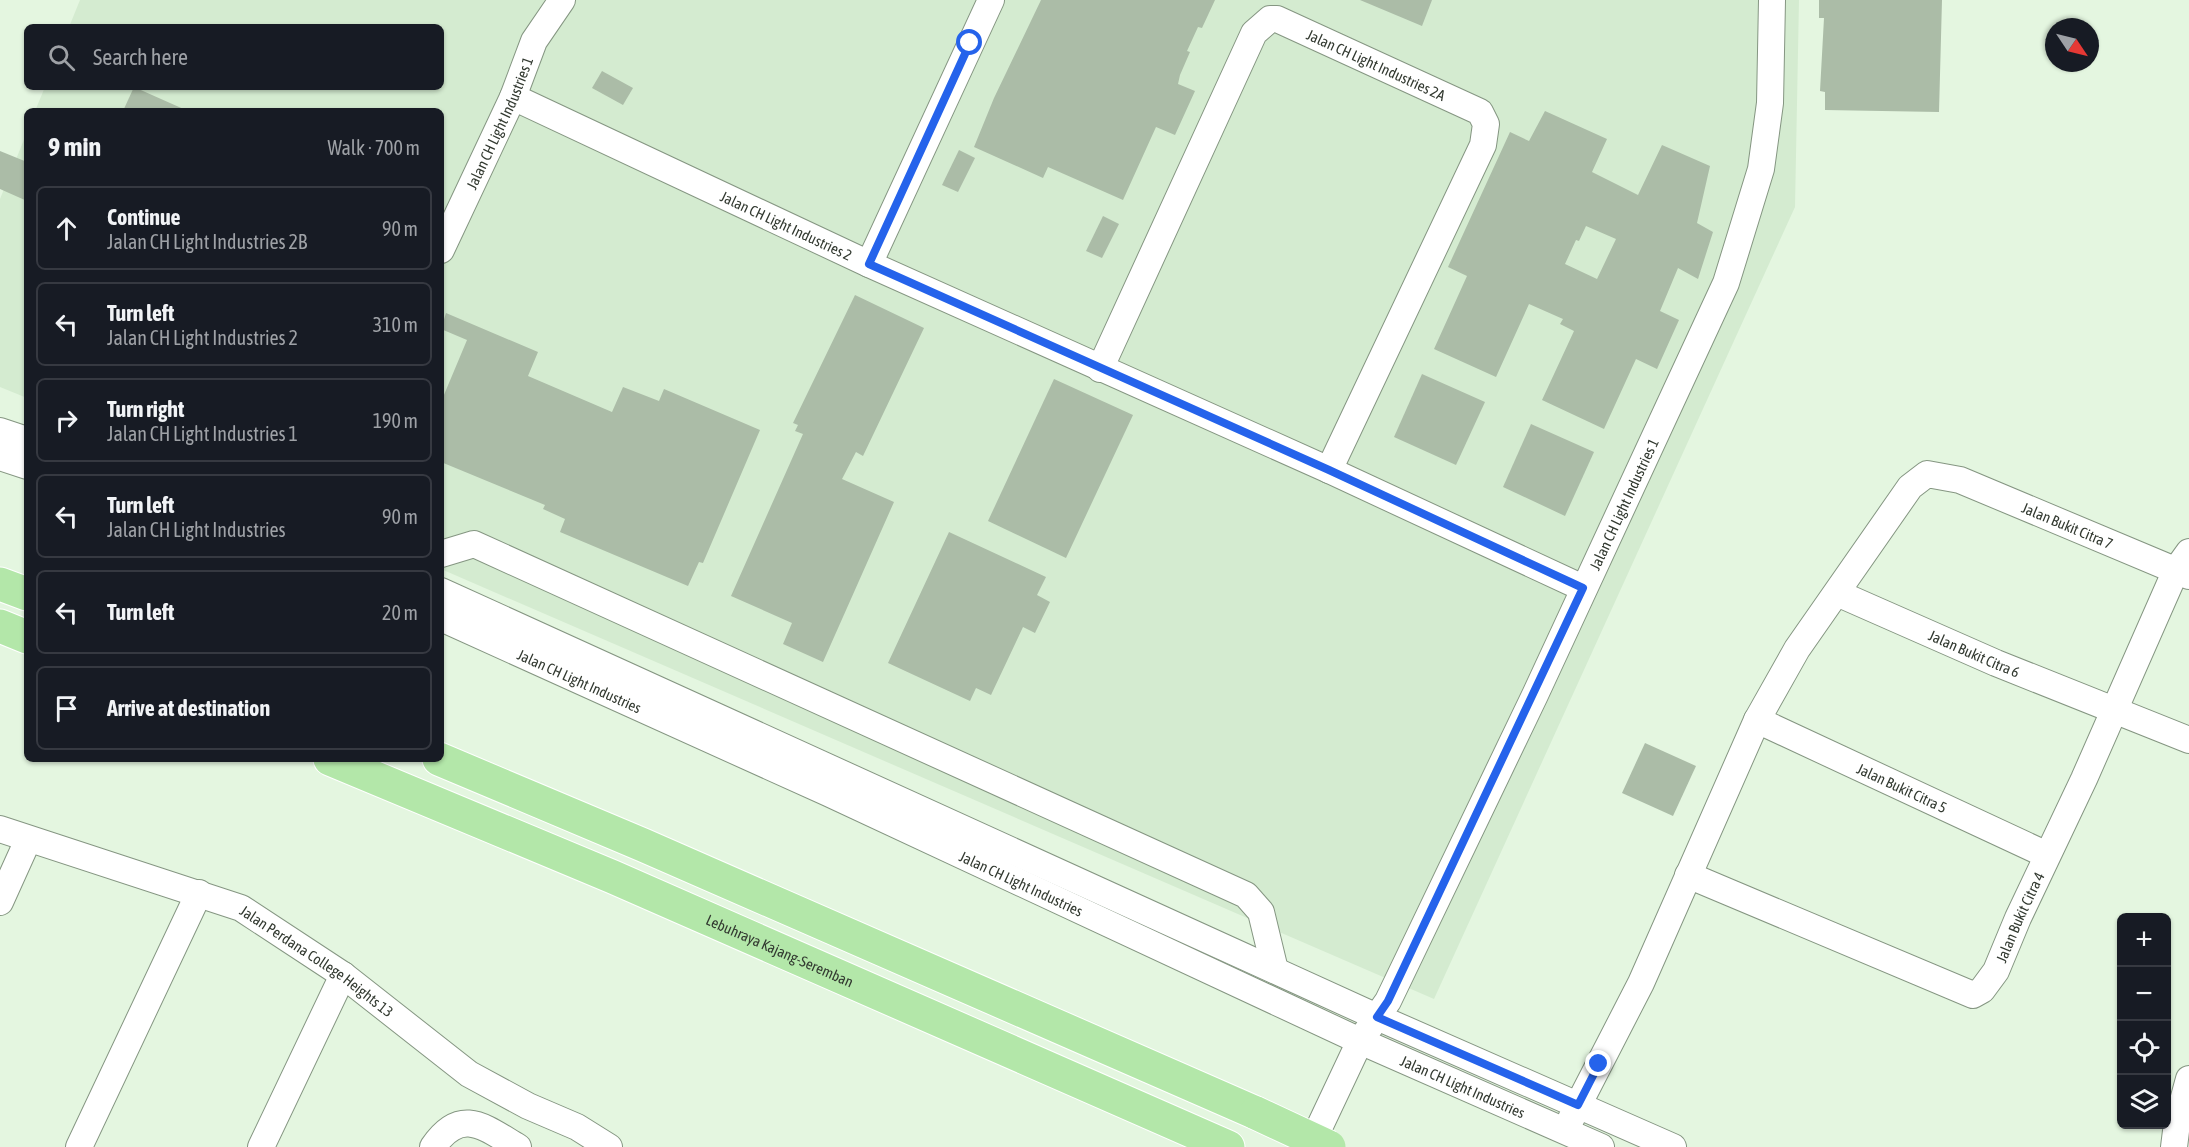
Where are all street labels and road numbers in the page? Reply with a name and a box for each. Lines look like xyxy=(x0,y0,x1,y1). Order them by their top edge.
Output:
street label: Jalan CH Light Industries 2A xyxy=(1304,25,1449,104)
street label: Jalan CH Light Industries 1 xyxy=(462,54,536,192)
street label: Jalan CH Light Industries 2 xyxy=(718,187,855,263)
street label: Jalan CH Light Industries 1 xyxy=(1586,435,1661,573)
street label: Jalan Bukit Citra 7 xyxy=(2019,498,2116,552)
street label: Jalan Bukit Citra 6 xyxy=(1926,626,2022,680)
street label: Jalan CH Light Industries xyxy=(515,645,644,716)
street label: Jalan Bukit Citra 5 xyxy=(1854,759,1950,816)
street label: Jalan CH Light Industries xyxy=(957,847,1086,919)
street label: Jalan Bukit Citra 4 xyxy=(1992,869,2047,965)
street label: Jalan Perdana College Heights 13 xyxy=(237,901,397,1020)
street label: Lebuhraya Kajang-Seremban xyxy=(704,911,856,990)
street label: Jalan CH Light Industries xyxy=(1398,1051,1528,1121)

